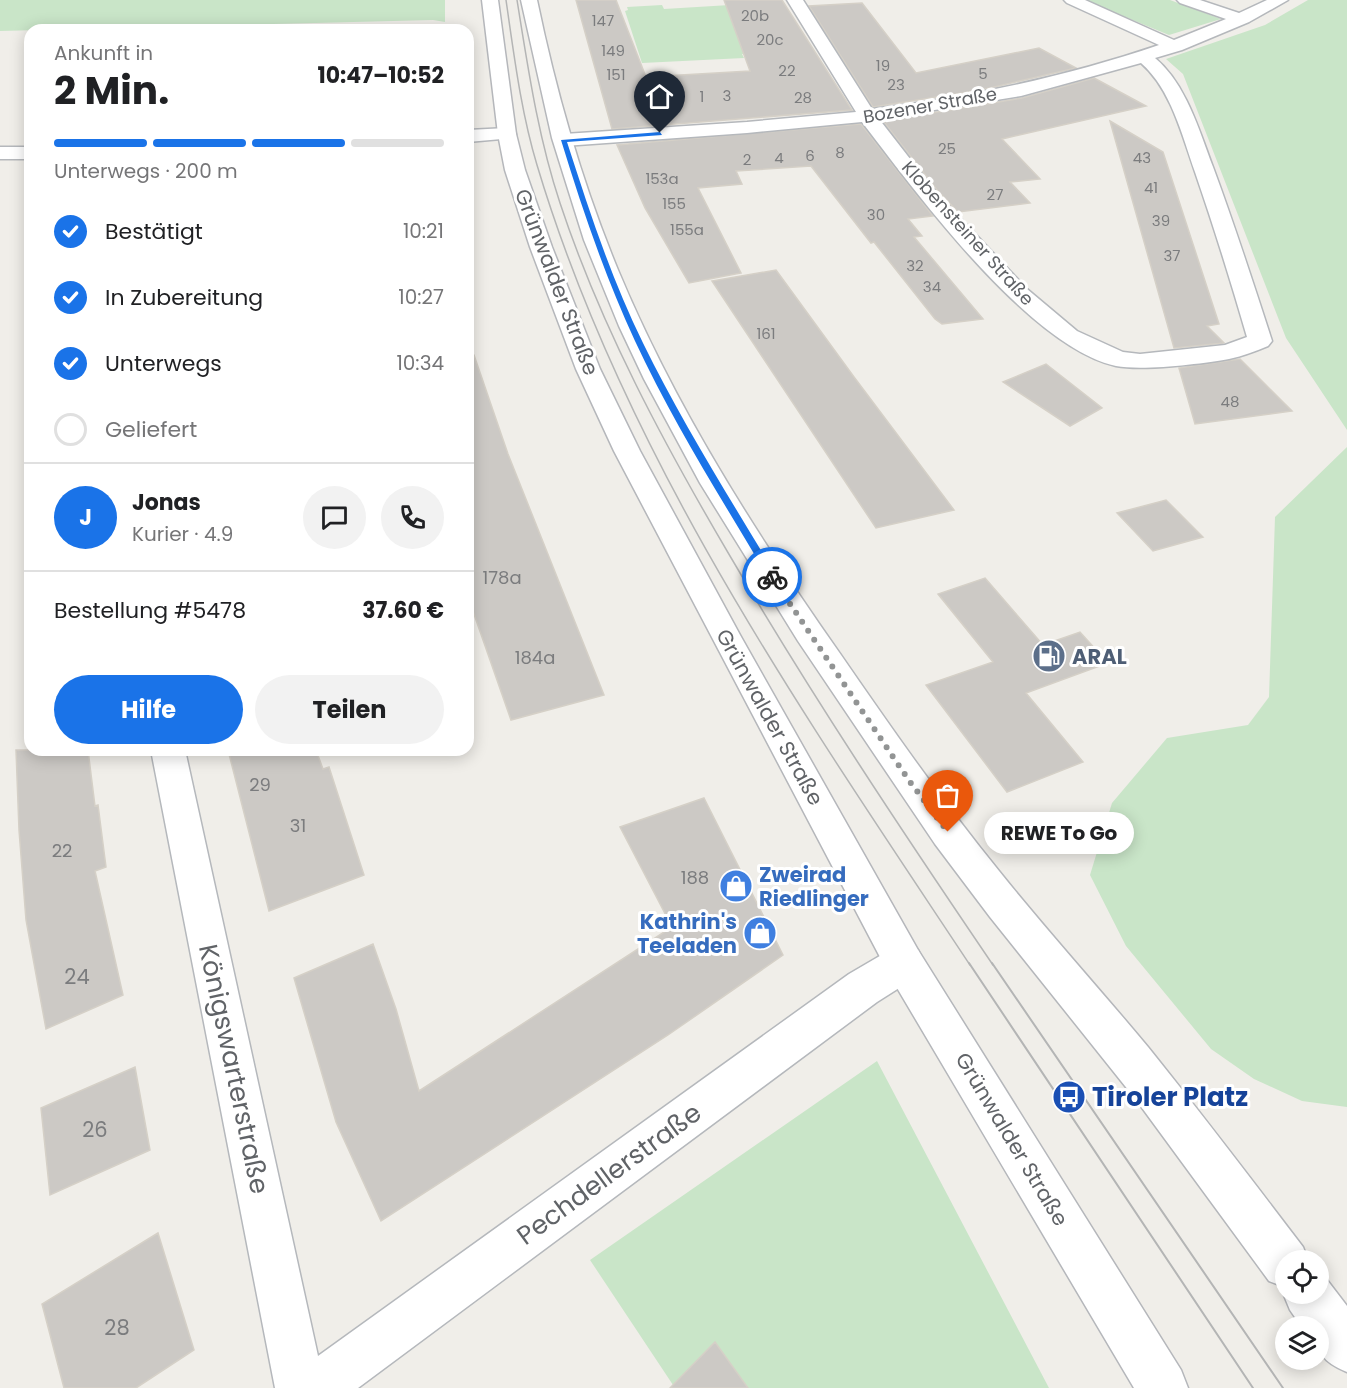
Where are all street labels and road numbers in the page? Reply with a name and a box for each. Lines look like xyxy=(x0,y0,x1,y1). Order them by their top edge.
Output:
street label: Bozener Straße xyxy=(861,81,999,129)
street label: Klobensteiner Straße xyxy=(896,155,1040,311)
street label: Grünwalder Straße xyxy=(508,185,606,379)
street label: Grünwalder Straße xyxy=(709,624,831,810)
street label: Königswarterstraße xyxy=(190,941,278,1197)
street label: Grünwalder Straße xyxy=(949,1047,1075,1231)
street label: Pechdellerstraße xyxy=(509,1095,709,1253)

